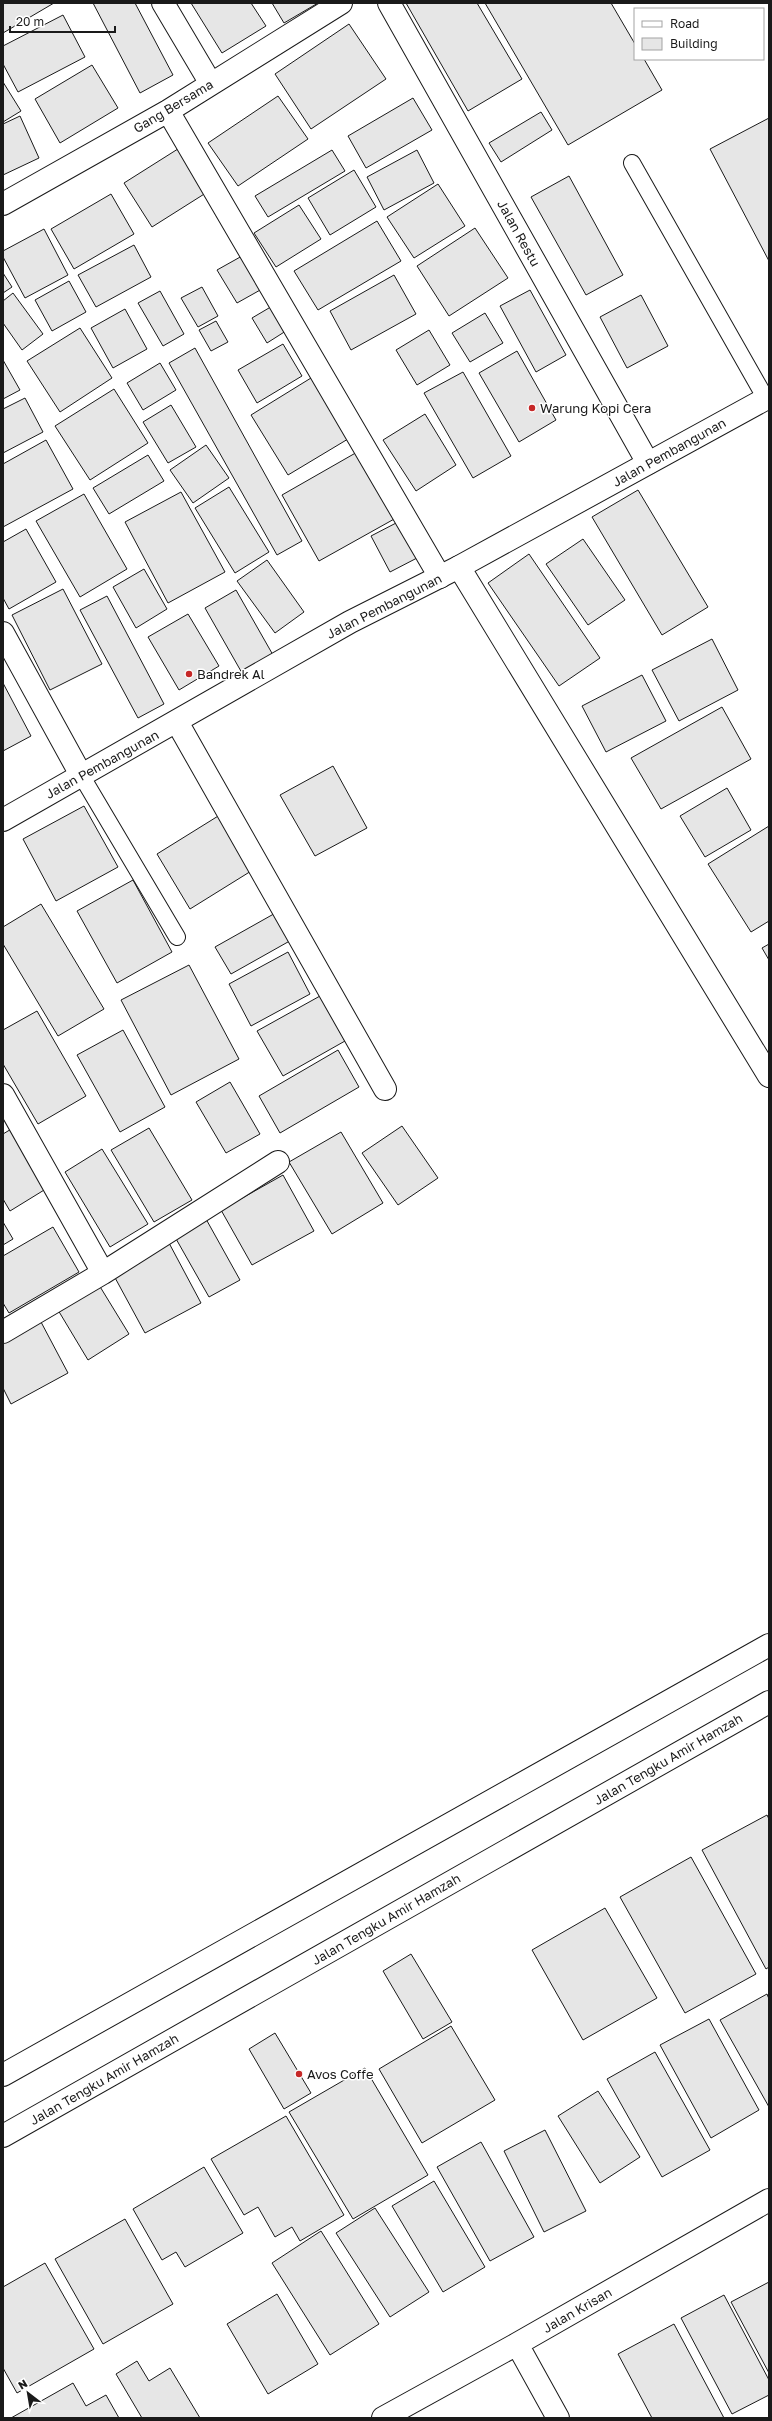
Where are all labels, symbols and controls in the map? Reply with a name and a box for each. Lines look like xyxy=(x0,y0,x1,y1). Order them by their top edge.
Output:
scale bar xyxy=(10,8,115,34)
legend xyxy=(634,8,764,60)
text: 20 m xyxy=(16,14,44,29)
text: Road xyxy=(670,16,699,31)
text: Building xyxy=(670,36,718,51)
street label: Gang Bersama xyxy=(130,76,216,136)
street label: Jalan Restu xyxy=(494,197,544,269)
place label: Warung Kopi Cera xyxy=(540,400,651,416)
marker: Warung Kopi Cera xyxy=(527,403,537,413)
street label: Jalan Pembangunan xyxy=(609,414,729,490)
street label: Jalan Pembangunan xyxy=(324,570,444,642)
place label: Bandrek Al xyxy=(197,666,265,682)
marker: Bandrek Al xyxy=(184,669,194,679)
street label: Jalan Pembangunan xyxy=(42,726,162,802)
street label: Jalan Tengku Amir Hamzah xyxy=(591,1710,745,1808)
street label: Jalan Tengku Amir Hamzah xyxy=(309,1870,463,1968)
street label: Jalan Tengku Amir Hamzah xyxy=(27,2030,181,2128)
place label: Avos Coffe xyxy=(307,2066,373,2082)
marker: Avos Coffe xyxy=(294,2069,304,2079)
street label: Jalan Krisan xyxy=(540,2284,614,2336)
north arrow xyxy=(8,2373,48,2413)
text: N xyxy=(16,2376,30,2392)

